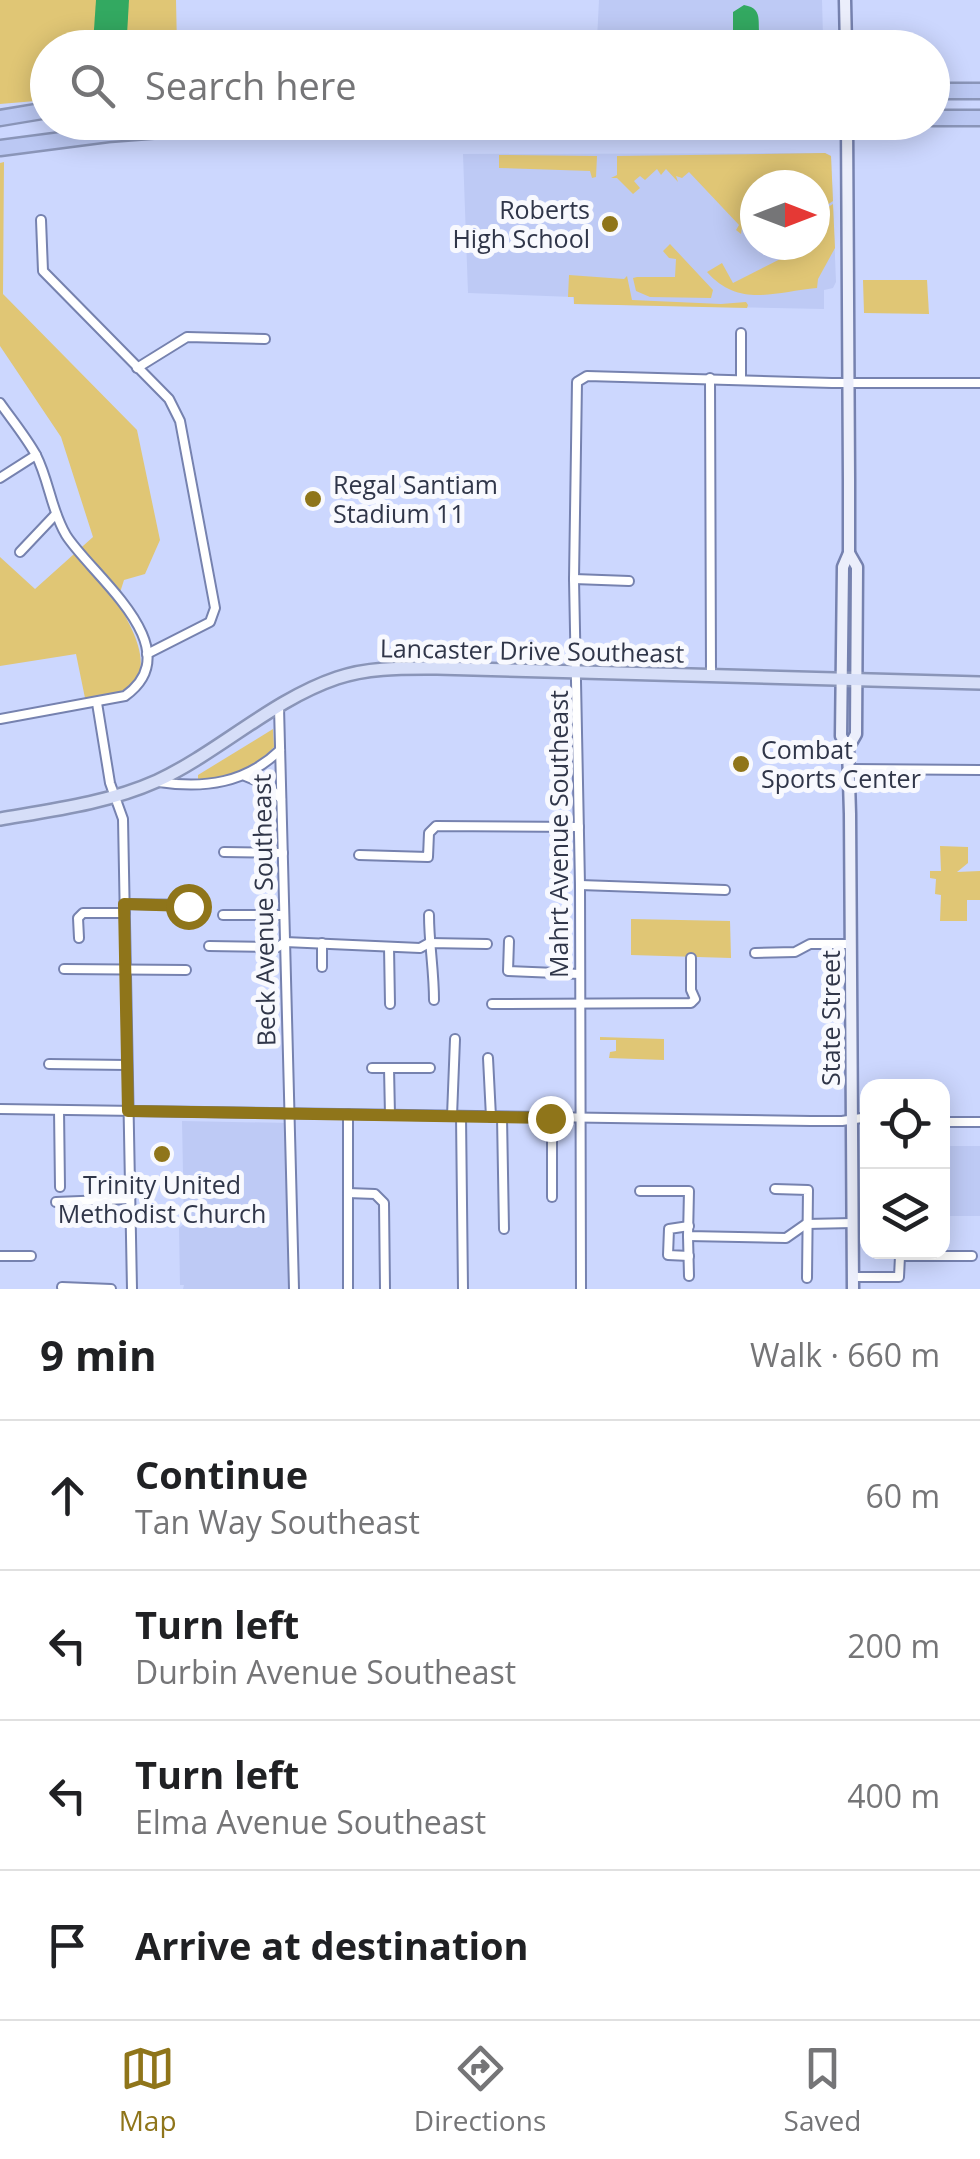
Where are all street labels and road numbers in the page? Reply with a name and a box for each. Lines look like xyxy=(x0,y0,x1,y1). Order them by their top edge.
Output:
street label: Lancaster Drive Southeast xyxy=(380,630,685,670)
street label: Mahrt Avenue Southeast xyxy=(541,690,575,978)
street label: Beck Avenue Southeast xyxy=(244,773,282,1046)
street label: State Street xyxy=(813,950,847,1086)

